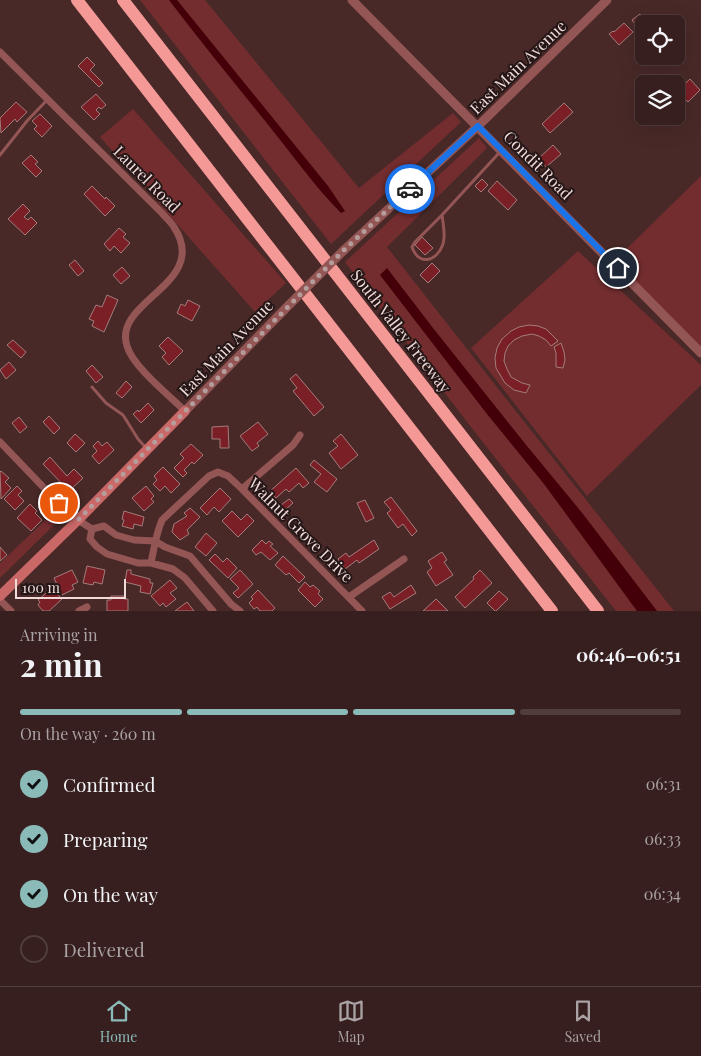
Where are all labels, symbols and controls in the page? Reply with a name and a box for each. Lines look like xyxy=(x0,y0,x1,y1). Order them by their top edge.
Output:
street label: East Main Avenue xyxy=(465,15,570,118)
map controls xyxy=(635,15,685,125)
button: locate xyxy=(635,15,685,65)
button: layers xyxy=(635,75,685,125)
street label: Condit Road xyxy=(499,126,577,204)
street label: Laurel Road xyxy=(109,141,185,217)
courier xyxy=(385,164,435,214)
icon: car xyxy=(396,175,424,203)
pin xyxy=(597,247,639,289)
icon: home xyxy=(604,254,632,282)
street label: South Valley Freeway xyxy=(347,265,456,397)
street label: East Main Avenue xyxy=(174,295,277,400)
street label: Walnut Grove Drive xyxy=(244,472,358,587)
pin xyxy=(38,482,80,524)
icon: bag xyxy=(45,489,73,517)
scale bar xyxy=(15,576,126,599)
text: 100 m xyxy=(22,578,60,597)
text: Arriving in xyxy=(20,624,98,645)
text: 06:46–06:51 xyxy=(576,641,681,667)
text: 2 min xyxy=(20,642,103,685)
text: On the way · 260 m xyxy=(20,723,156,744)
icon: check xyxy=(20,770,48,798)
text: Confirmed xyxy=(63,771,156,797)
text: 06:31 xyxy=(646,773,681,794)
icon: check xyxy=(20,825,48,853)
text: Preparing xyxy=(63,826,148,852)
text: 06:33 xyxy=(644,828,681,849)
icon: check xyxy=(20,880,48,908)
text: On the way xyxy=(63,881,158,907)
text: 06:34 xyxy=(644,883,681,904)
text: Delivered xyxy=(63,936,145,962)
tab: Home xyxy=(100,997,137,1046)
tab: Map xyxy=(337,997,365,1046)
tab: Saved xyxy=(565,997,601,1046)

